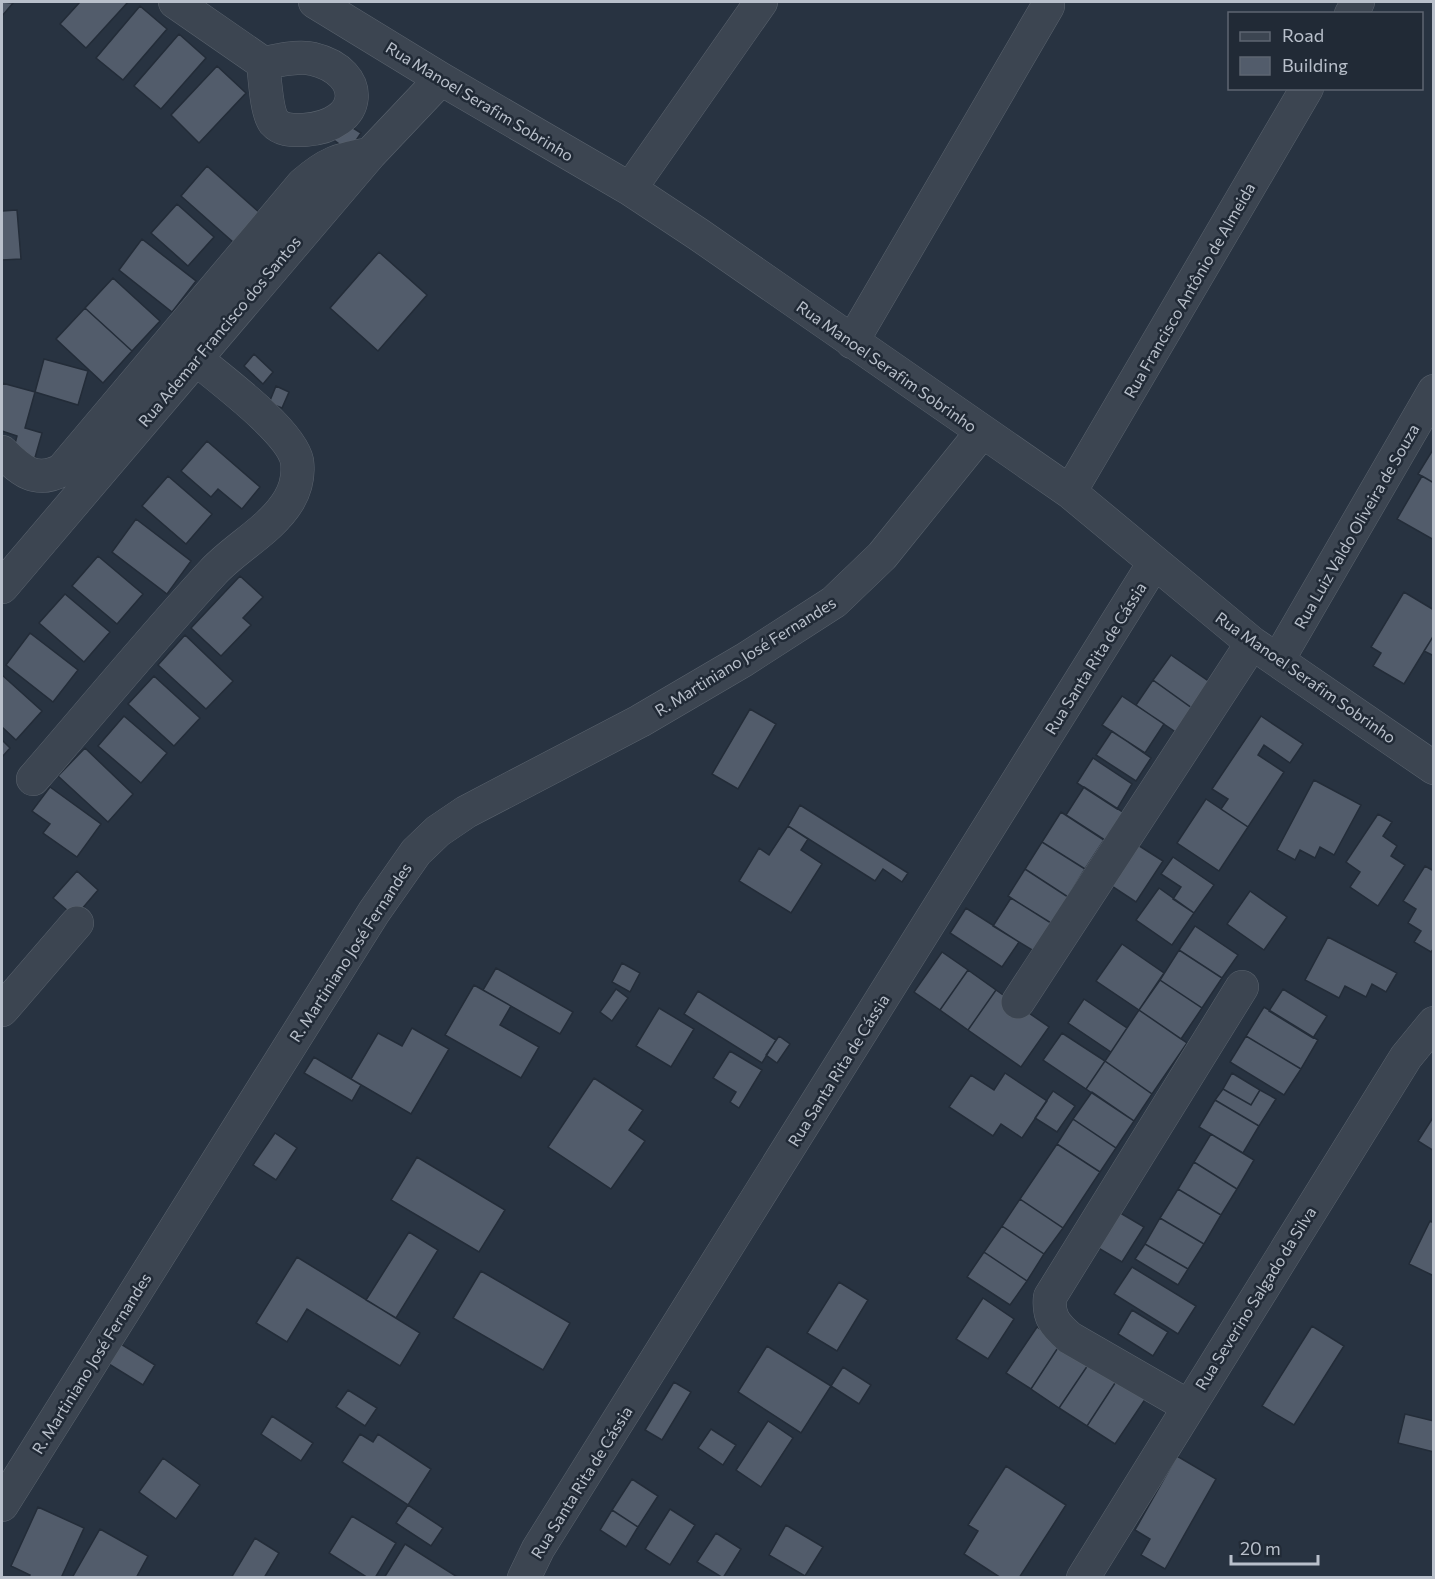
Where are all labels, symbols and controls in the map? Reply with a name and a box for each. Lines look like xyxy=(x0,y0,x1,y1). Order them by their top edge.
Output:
legend xyxy=(1228,12,1423,90)
text: Road xyxy=(1282,24,1324,46)
street label: Rua Manoel Serafim Sobrinho xyxy=(383,37,577,165)
text: Building xyxy=(1282,54,1348,76)
street label: Rua Francisco Antônio de Almeida xyxy=(1119,179,1259,401)
street label: Rua Ademar Francisco dos Santos xyxy=(134,232,304,430)
street label: Rua Manoel Serafim Sobrinho xyxy=(793,296,981,436)
street label: Rua Luiz Valdo Oliveira de Souza xyxy=(1290,420,1422,632)
street label: Rua Santa Rita de Cássia xyxy=(1040,578,1150,738)
street label: R. Martiniano José Fernandes xyxy=(651,592,839,720)
street label: Rua Manoel Serafim Sobrinho xyxy=(1212,607,1400,747)
street label: R. Martiniano José Fernandes xyxy=(285,859,415,1045)
street label: Rua Santa Rita de Cássia xyxy=(783,990,893,1150)
street label: Rua Severino Salgado da Silva xyxy=(1191,1203,1319,1393)
street label: R. Martiniano José Fernandes xyxy=(27,1269,155,1457)
street label: Rua Santa Rita de Cássia xyxy=(526,1402,636,1562)
scale bar xyxy=(1231,1528,1318,1566)
text: 20 m xyxy=(1240,1537,1281,1559)

